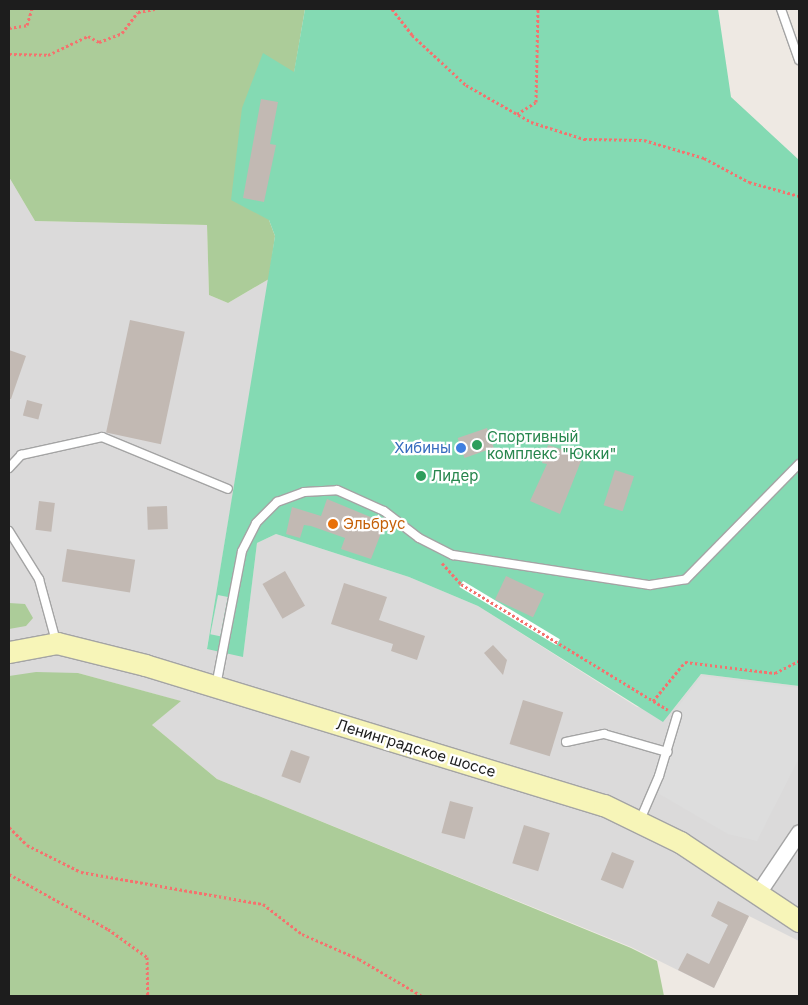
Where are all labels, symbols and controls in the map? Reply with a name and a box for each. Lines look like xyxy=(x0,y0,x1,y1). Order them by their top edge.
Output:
place label: Спортивный комплекс "Юкки" xyxy=(487,427,616,462)
place label: Хибины xyxy=(394,439,451,457)
marker: Спортивный комплекс "Юкки" xyxy=(471,439,483,451)
marker: Хибины xyxy=(455,442,467,454)
place label: Лидер xyxy=(431,467,478,485)
marker: Лидер xyxy=(415,470,427,482)
place label: Эльбрус xyxy=(343,515,405,533)
marker: Эльбрус xyxy=(327,518,339,530)
street label: Ленинградское шоссе xyxy=(334,715,498,781)

